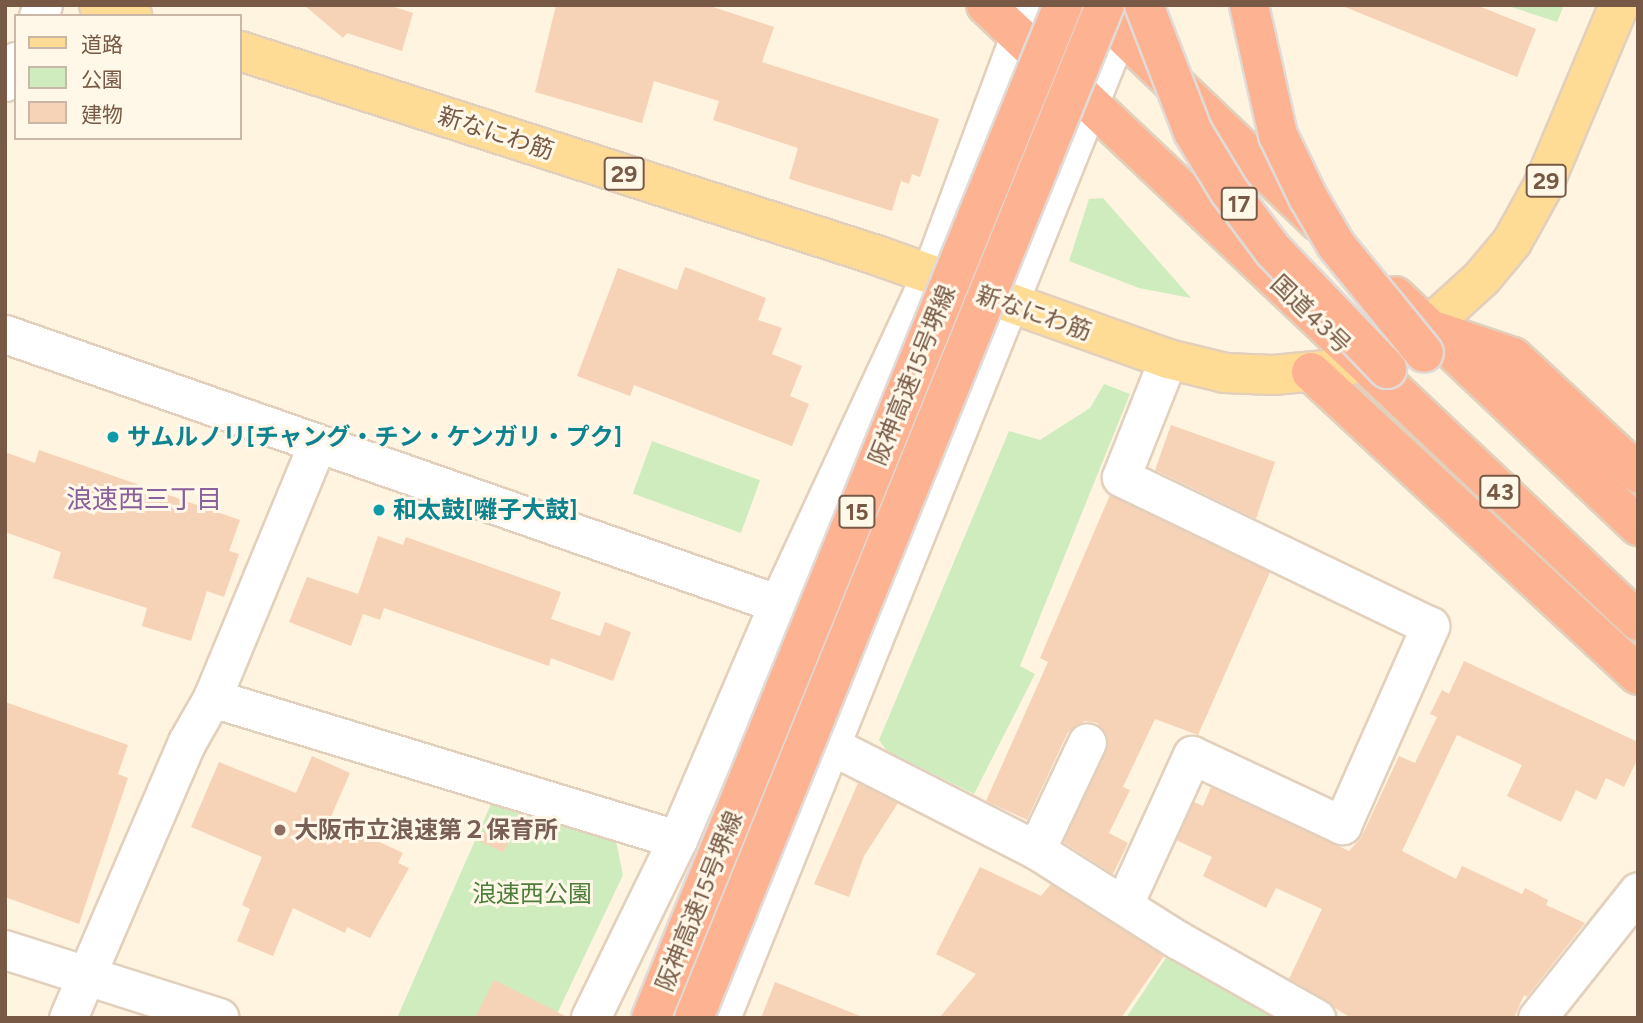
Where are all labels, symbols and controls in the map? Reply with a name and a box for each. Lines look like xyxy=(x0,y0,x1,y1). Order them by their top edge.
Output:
legend xyxy=(14,14,242,140)
text: 道路 xyxy=(81,32,123,57)
text: 公園 xyxy=(81,67,123,92)
street label: 新なにわ筋 xyxy=(434,101,558,165)
text: 建物 xyxy=(81,102,123,127)
road number: 29 xyxy=(603,154,645,194)
road number: 29 xyxy=(1525,162,1567,200)
road number: 17 xyxy=(1220,184,1258,224)
street label: 国道43号 xyxy=(1265,269,1357,359)
street label: 新なにわ筋 xyxy=(973,280,1095,346)
street label: 阪神高速15号堺線 xyxy=(863,281,961,469)
place label: サムルノリ[チャング・チン・ケンガリ・プク] xyxy=(127,423,624,451)
marker: サムルノリ[チャング・チン・ケンガリ・プク] xyxy=(105,429,121,445)
road number: 43 xyxy=(1479,472,1521,512)
district label: 浪速西三丁目 xyxy=(66,484,222,516)
road number: 15 xyxy=(838,492,876,532)
place label: 和太鼓[囃子大鼓] xyxy=(393,496,578,524)
marker: 和太鼓[囃子大鼓] xyxy=(371,502,387,518)
street label: 阪神高速15号堺線 xyxy=(650,807,748,995)
place label: 大阪市立浪速第２保育所 xyxy=(294,816,558,844)
marker: 大阪市立浪速第２保育所 xyxy=(272,822,288,838)
park label: 浪速西公園 xyxy=(472,880,592,908)

